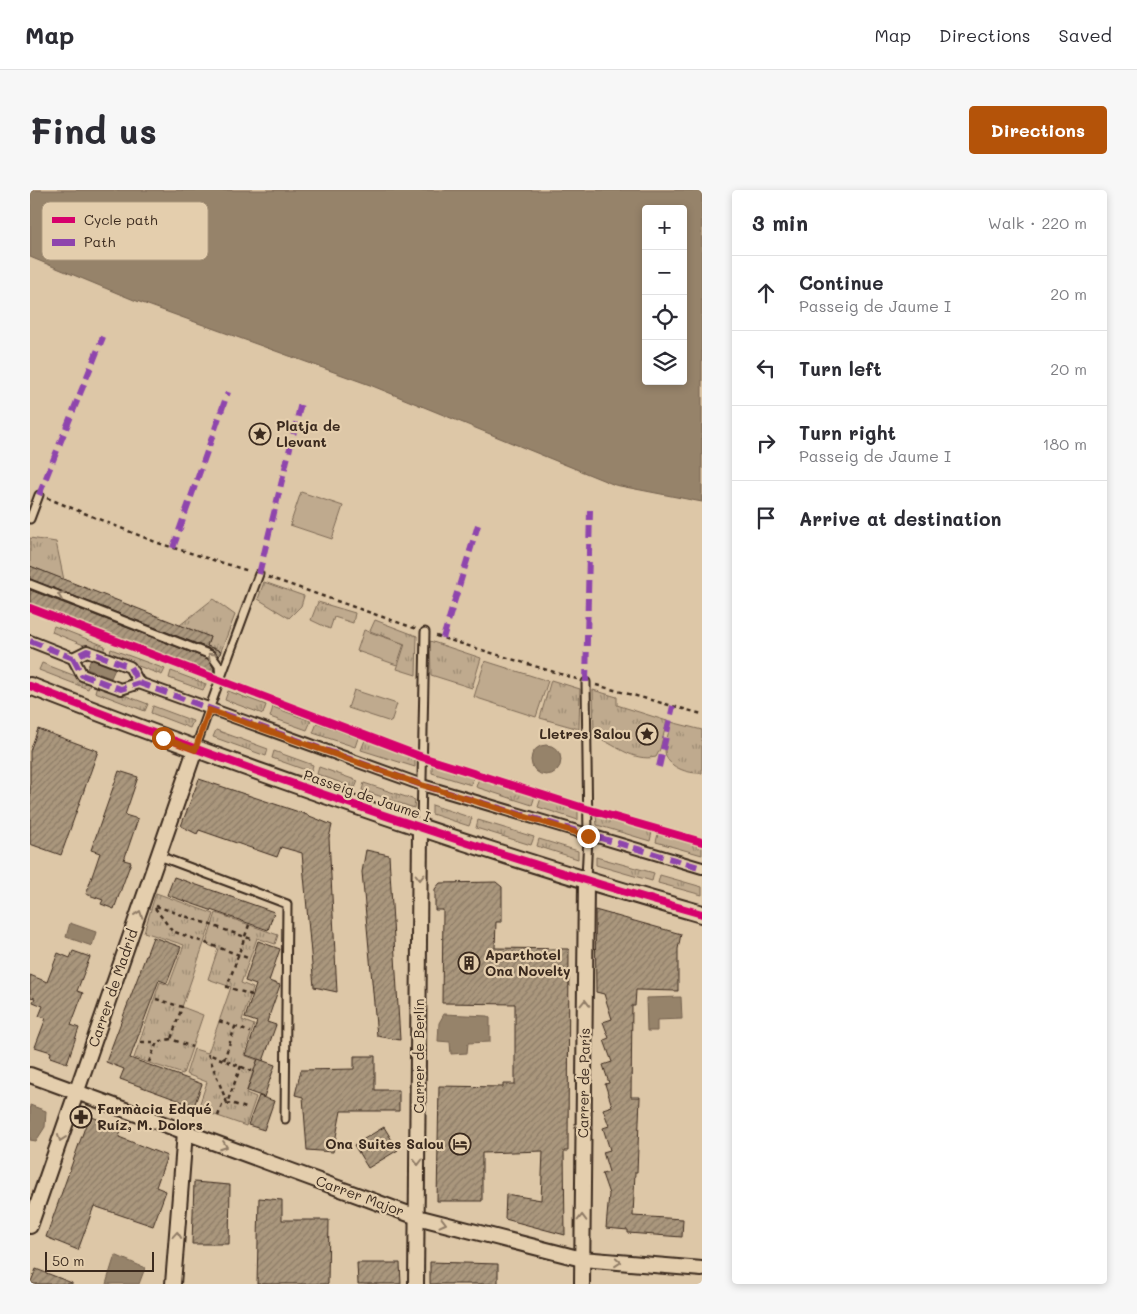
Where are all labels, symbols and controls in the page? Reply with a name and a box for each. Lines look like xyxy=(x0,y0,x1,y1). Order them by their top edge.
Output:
text: Map xyxy=(25,19,74,50)
text: Map xyxy=(874,23,911,47)
text: Directions xyxy=(939,23,1031,47)
text: Saved xyxy=(1059,23,1112,47)
button: Directions xyxy=(969,106,1107,154)
text: Find us xyxy=(30,107,157,153)
legend xyxy=(42,202,208,260)
map controls xyxy=(642,205,687,385)
button: + xyxy=(642,205,687,250)
text: 3 min xyxy=(752,209,808,236)
text: Cycle path xyxy=(84,210,158,229)
text: Walk · 220 m xyxy=(988,212,1087,233)
text: Path xyxy=(84,232,115,251)
button: − xyxy=(642,250,687,295)
text: Continue xyxy=(799,270,884,295)
icon: ahead xyxy=(752,279,780,307)
text: 20 m xyxy=(1050,283,1087,304)
button: locate xyxy=(642,295,687,340)
text: Passeig de Jaume I xyxy=(799,295,951,316)
button: layers xyxy=(642,340,687,385)
icon: left xyxy=(752,354,780,382)
text: Turn left xyxy=(799,356,882,381)
text: 20 m xyxy=(1050,358,1087,379)
place label: Platja de Llevant xyxy=(276,416,340,451)
text: Turn right xyxy=(799,420,896,445)
place icon: Platja de Llevant xyxy=(248,422,272,446)
icon: right xyxy=(752,429,780,457)
text: 180 m xyxy=(1042,433,1087,454)
text: Passeig de Jaume I xyxy=(799,445,951,466)
icon: arrive xyxy=(752,504,780,532)
text: Arrive at destination xyxy=(799,506,1002,531)
one-way arrow xyxy=(57,591,66,601)
one-way arrow xyxy=(207,653,216,662)
place icon: Lletres Salou xyxy=(635,722,659,746)
place label: Lletres Salou xyxy=(539,724,631,743)
route start xyxy=(152,727,175,750)
street label: Passeig de Jaume I xyxy=(301,765,433,826)
route end xyxy=(577,825,600,848)
one-way arrow xyxy=(415,873,425,881)
one-way arrow xyxy=(133,910,143,918)
street label: Carrer de Madrid xyxy=(83,926,142,1050)
place label: Aparthotel Ona Novelty xyxy=(485,945,571,980)
building icon: Aparthotel Ona Novelty xyxy=(457,951,481,975)
street label: Carrer de Berlín xyxy=(409,998,428,1114)
one-way arrow xyxy=(580,999,590,1006)
street label: Carrer de París xyxy=(573,1028,594,1138)
place label: Farmàcia Edqué Ruíz, M. Dolors xyxy=(97,1099,212,1134)
pharmacy icon: Farmàcia Edqué Ruíz, M. Dolors xyxy=(69,1105,93,1129)
hotel icon: Ona Suites Salou xyxy=(448,1132,472,1156)
one-way arrow xyxy=(57,1133,67,1142)
place label: Ona Suites Salou xyxy=(325,1134,444,1153)
one-way arrow xyxy=(219,1140,227,1150)
one-way arrow xyxy=(413,1158,423,1166)
street label: Carrer Major xyxy=(313,1171,407,1220)
one-way arrow xyxy=(577,1214,587,1222)
one-way arrow xyxy=(438,1217,447,1228)
one-way arrow xyxy=(171,1231,182,1239)
scale bar xyxy=(45,1249,154,1272)
text: 50 m xyxy=(52,1251,84,1270)
one-way arrow xyxy=(614,1256,622,1267)

